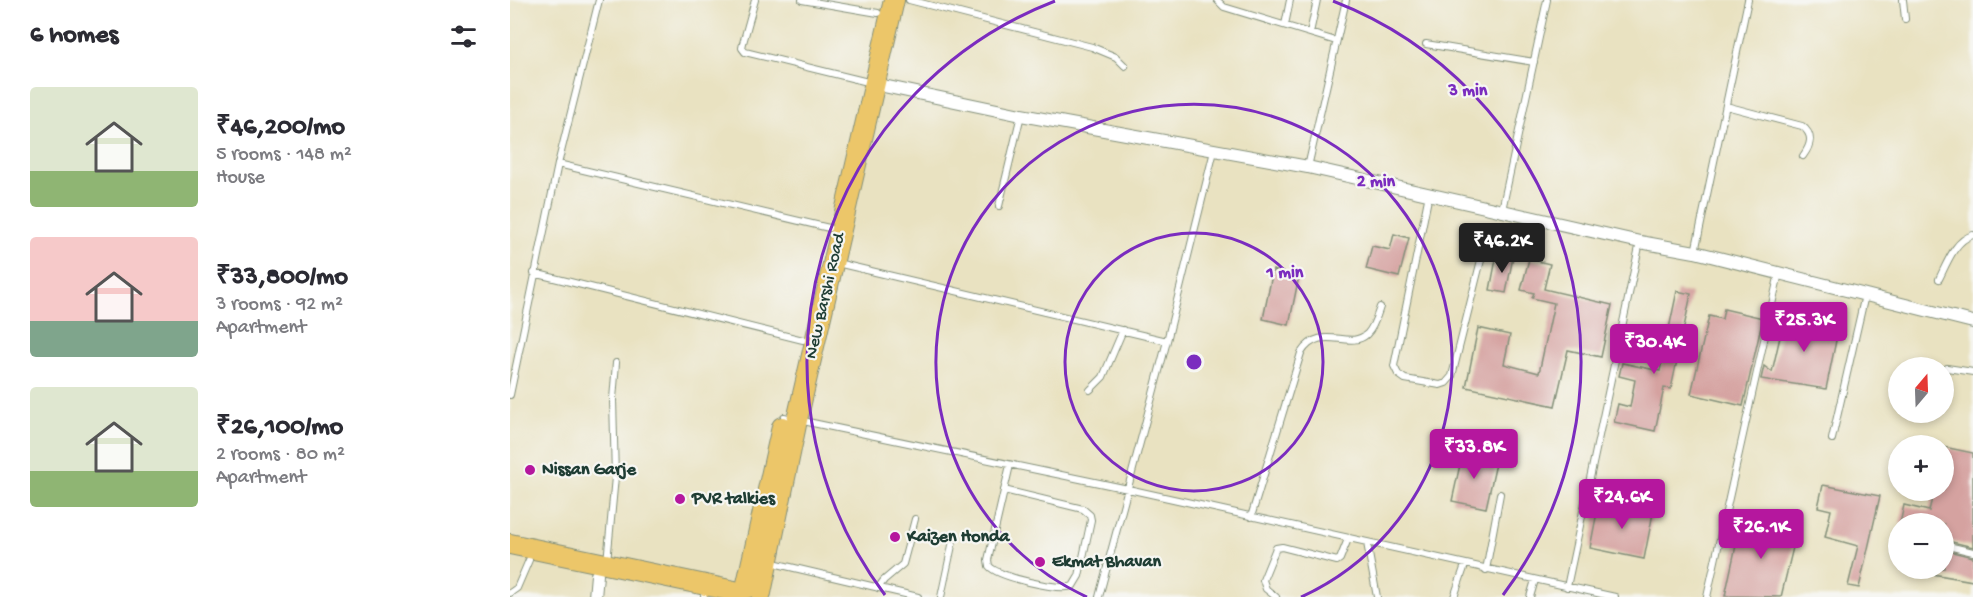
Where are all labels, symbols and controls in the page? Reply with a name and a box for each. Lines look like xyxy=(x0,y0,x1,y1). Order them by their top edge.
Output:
icon: filters xyxy=(447,20,480,53)
text: 6 homes xyxy=(30,21,118,52)
text: 3 min xyxy=(1448,81,1488,102)
icon: home xyxy=(78,111,150,183)
text: ₹46,200/mo xyxy=(216,113,345,144)
text: 5 rooms · 148 m² xyxy=(216,144,352,167)
text: House xyxy=(216,167,265,190)
text: 2 min xyxy=(1357,172,1396,193)
pin: ₹46.2K xyxy=(1453,223,1551,274)
street label: New Barshi Road xyxy=(801,230,851,361)
text: ₹46.2K xyxy=(1473,231,1531,254)
icon: home xyxy=(78,261,150,333)
text: ₹33,800/mo xyxy=(216,263,348,294)
text: 1 min xyxy=(1266,263,1304,284)
text: 3 rooms · 92 m² xyxy=(216,294,343,317)
pin: ₹25.3K xyxy=(1755,302,1853,353)
text: ₹25.3K xyxy=(1774,310,1834,333)
text: Apartment xyxy=(216,317,306,340)
pin: ₹30.4K xyxy=(1605,324,1703,375)
text: ₹30.4K xyxy=(1624,332,1684,355)
centre of rings xyxy=(1184,352,1204,372)
north arrow xyxy=(1888,357,1954,423)
map controls xyxy=(1888,357,1954,579)
icon: home xyxy=(78,411,150,483)
text: ₹26,100/mo xyxy=(216,413,343,444)
pin: ₹33.8K xyxy=(1425,429,1523,480)
button: + xyxy=(1888,435,1954,501)
text: ₹33.8K xyxy=(1444,437,1504,460)
text: 2 rooms · 80 m² xyxy=(216,444,345,467)
place label: Nissan Garje xyxy=(542,460,637,481)
marker: Nissan Garje xyxy=(523,463,537,477)
text: Apartment xyxy=(216,467,306,490)
pin: ₹24.6K xyxy=(1573,479,1671,530)
text: ₹24.6K xyxy=(1593,487,1651,510)
place label: PVR talkies xyxy=(691,489,776,510)
marker: PVR talkies xyxy=(673,492,687,506)
pin: ₹26.1K xyxy=(1712,509,1810,560)
button: − xyxy=(1888,513,1954,579)
text: ₹26.1K xyxy=(1733,517,1789,540)
place label: Kaizen Honda xyxy=(906,527,1011,548)
marker: Kaizen Honda xyxy=(888,530,902,544)
place label: Ekmat Bhavan xyxy=(1052,552,1161,573)
marker: Ekmat Bhavan xyxy=(1033,555,1047,569)

